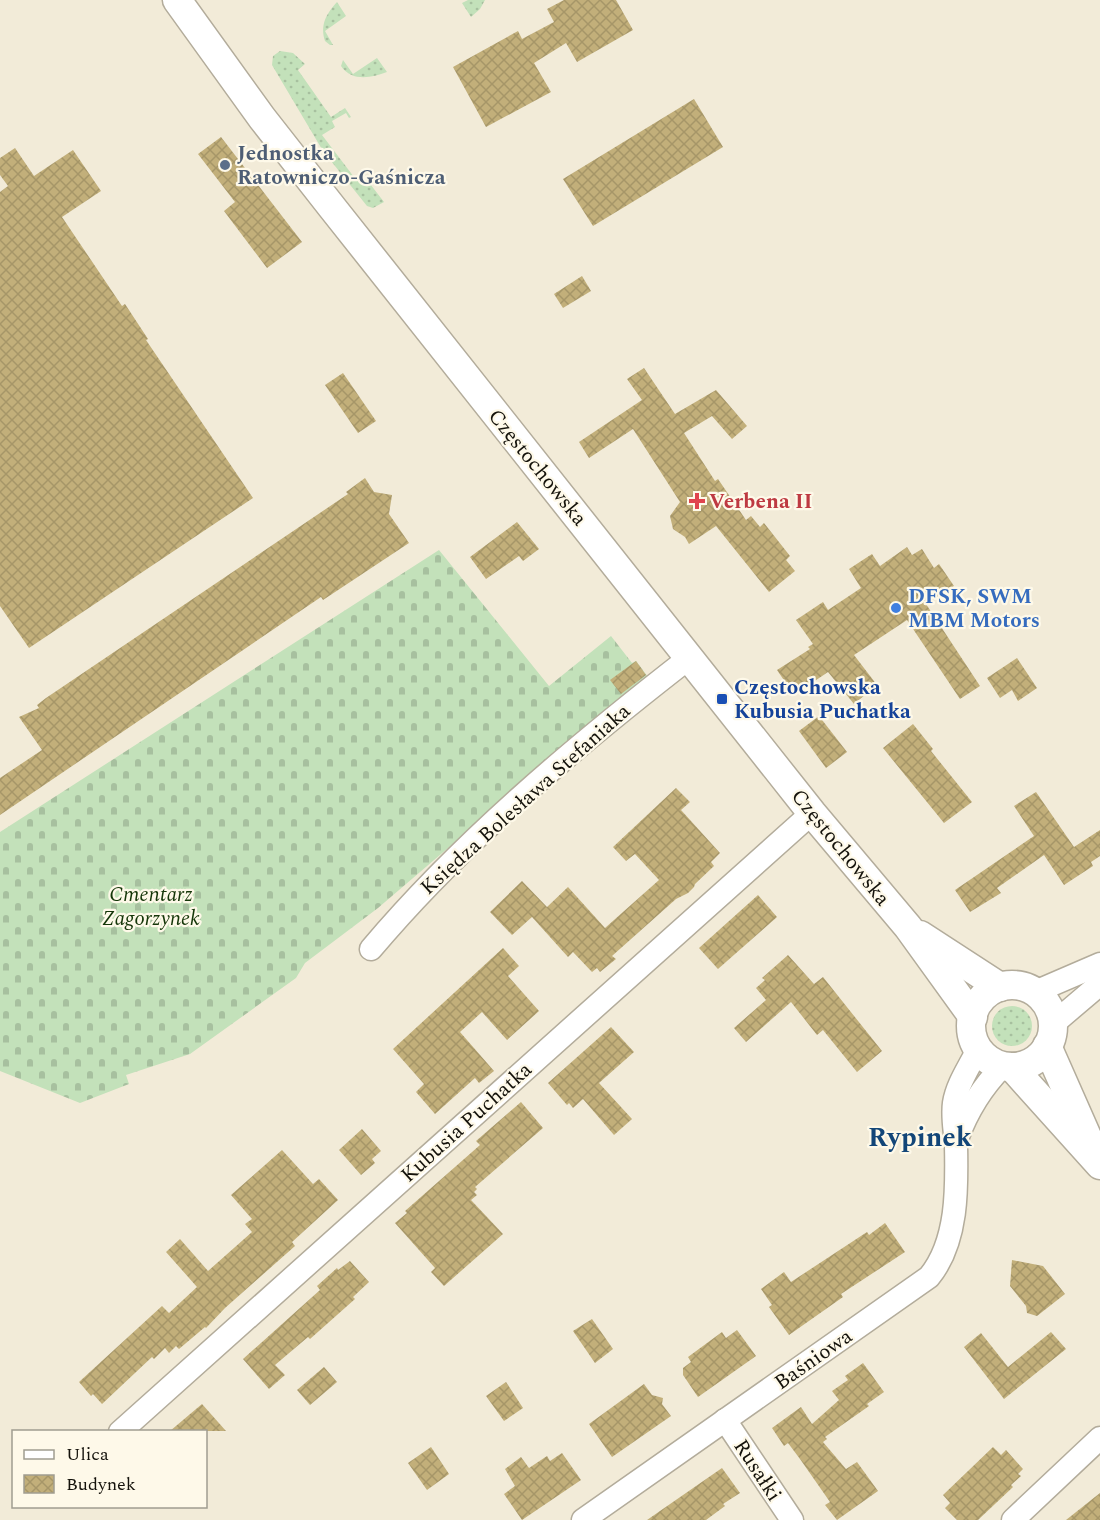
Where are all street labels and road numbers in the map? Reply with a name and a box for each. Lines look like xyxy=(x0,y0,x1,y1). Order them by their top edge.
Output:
street label: Częstochowska xyxy=(480,402,595,534)
street label: Księdza Bolesława Stefaniaka xyxy=(413,696,638,903)
street label: Częstochowska xyxy=(783,782,898,914)
street label: Kubusia Puchatka xyxy=(394,1054,540,1191)
street label: Baśniowa xyxy=(768,1321,860,1399)
street label: Rusałki xyxy=(725,1433,789,1508)

